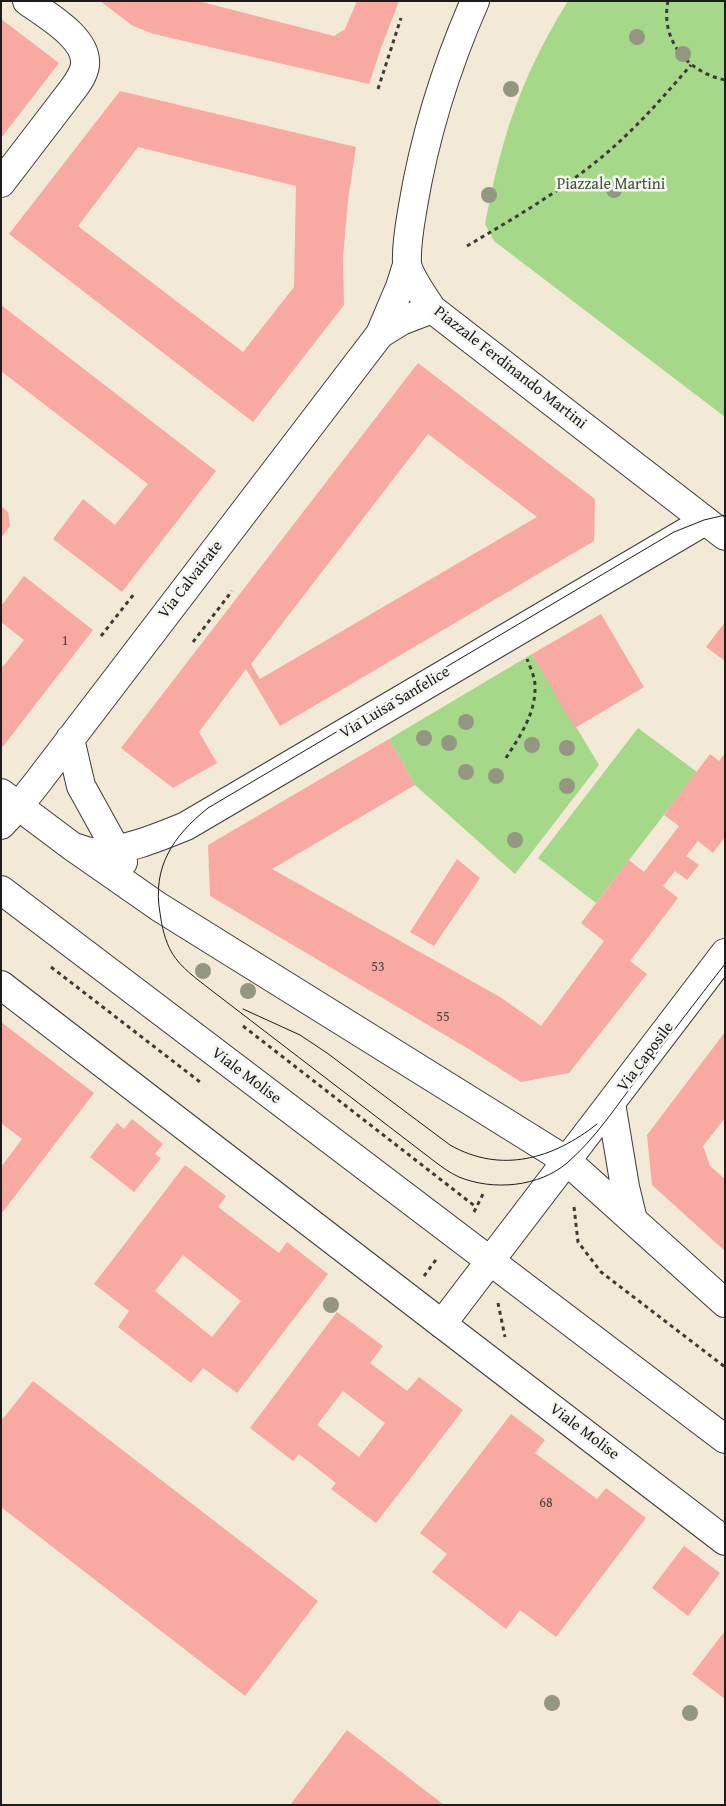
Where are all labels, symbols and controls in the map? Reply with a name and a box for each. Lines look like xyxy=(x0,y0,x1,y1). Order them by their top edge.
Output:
park label: Piazzale Martini xyxy=(557,175,665,195)
street label: Piazzale Ferdinando Martini xyxy=(430,302,590,434)
street label: Via Calvairate xyxy=(155,537,227,623)
house number: 1 xyxy=(62,633,68,649)
street label: Via Luisa Sanfelice xyxy=(336,663,454,743)
house number: 53 xyxy=(371,959,385,975)
house number: 55 xyxy=(436,1009,450,1025)
street label: Via Caposile xyxy=(614,1018,678,1096)
street label: Viale Molise xyxy=(207,1044,285,1108)
street label: Viale Molise xyxy=(545,1400,623,1464)
house number: 68 xyxy=(539,1495,553,1511)

